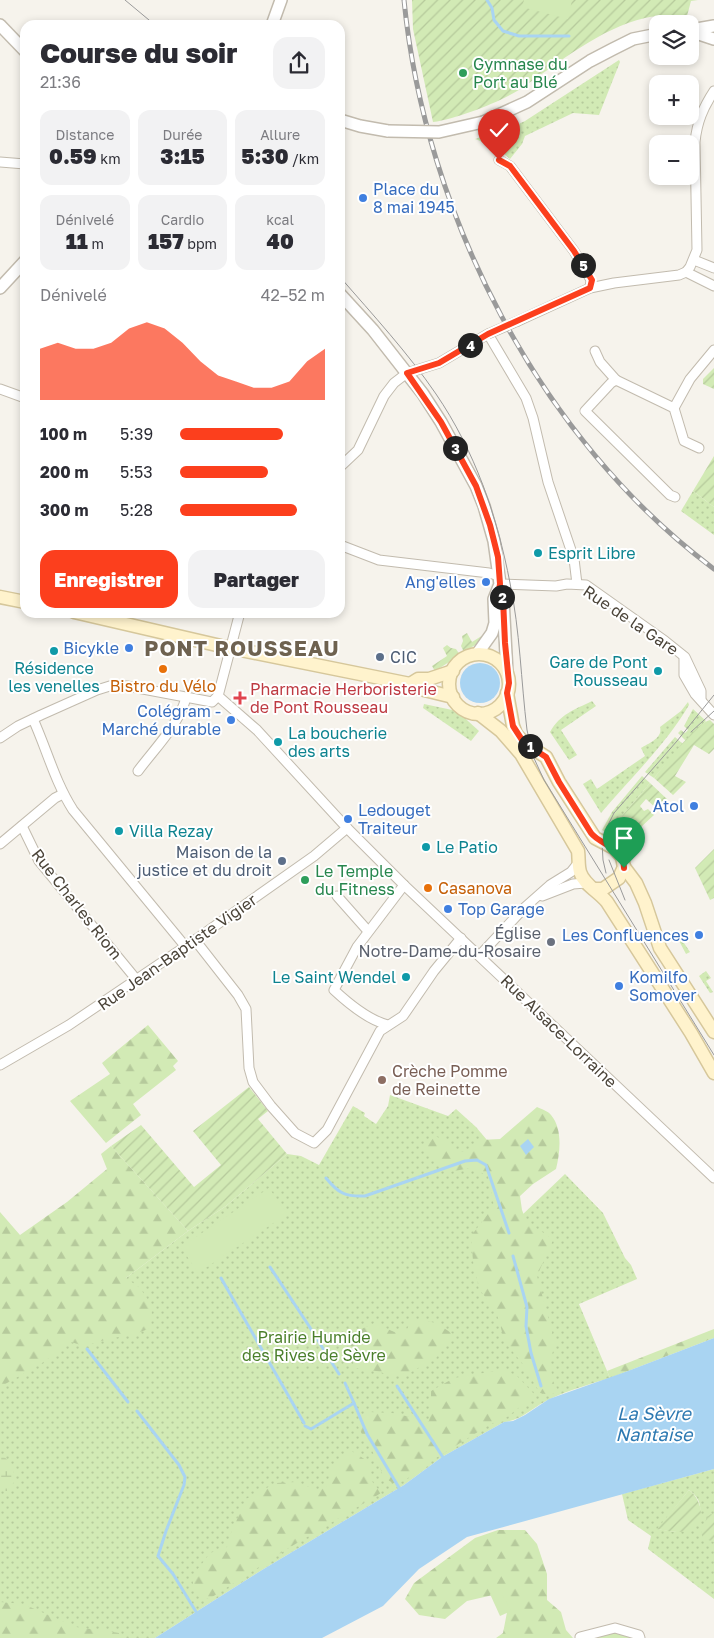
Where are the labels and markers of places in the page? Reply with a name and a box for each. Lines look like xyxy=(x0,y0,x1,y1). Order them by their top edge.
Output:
place label: Gymnase du Port au Blé xyxy=(473,54,568,92)
marker: Gymnase du Port au Blé xyxy=(457,67,469,79)
pin xyxy=(478,109,520,160)
place label: Place du 8 mai 1945 xyxy=(373,179,455,217)
marker: Place du 8 mai 1945 xyxy=(357,192,369,204)
pin: 5 xyxy=(570,252,596,278)
pin: 4 xyxy=(458,332,482,358)
pin: 3 xyxy=(442,436,468,460)
place label: Esprit Libre xyxy=(548,543,636,563)
marker: Esprit Libre xyxy=(532,547,544,559)
place label: Ang'elles xyxy=(405,572,476,592)
marker: Ang'elles xyxy=(480,576,492,588)
pin: 2 xyxy=(490,584,514,610)
place label: Bicykle xyxy=(63,638,119,658)
marker: Bicykle xyxy=(123,642,135,654)
marker: Résidence les venelles xyxy=(48,645,60,657)
place label: CIC xyxy=(390,647,417,667)
marker: CIC xyxy=(374,651,386,663)
place label: Gare de Pont Rousseau xyxy=(549,652,648,690)
place label: Résidence les venelles xyxy=(8,658,100,696)
marker: Bistro du Vélo xyxy=(157,663,169,675)
marker: Gare de Pont Rousseau xyxy=(652,665,664,677)
place label: Bistro du Vélo xyxy=(110,676,216,696)
place label: Pharmacie Herboristerie de Pont Rousseau xyxy=(250,679,437,717)
marker: Pharmacie Herboristerie de Pont Rousseau xyxy=(234,692,246,704)
place label: Colégram - Marché durable xyxy=(102,701,221,739)
marker: Colégram - Marché durable xyxy=(225,714,237,726)
place label: La boucherie des arts xyxy=(288,723,387,761)
pin: 1 xyxy=(518,734,542,758)
marker: La boucherie des arts xyxy=(272,736,284,748)
place label: Atol xyxy=(653,796,684,816)
place label: Ledouget Traiteur xyxy=(358,800,431,838)
marker: Atol xyxy=(688,800,700,812)
marker: Ledouget Traiteur xyxy=(342,813,354,825)
pin xyxy=(603,817,645,868)
place label: Villa Rezay xyxy=(129,821,213,841)
marker: Villa Rezay xyxy=(113,825,125,837)
place label: Le Patio xyxy=(436,837,498,857)
marker: Le Patio xyxy=(420,841,432,853)
place label: Maison de la justice et du droit xyxy=(136,842,272,880)
marker: Maison de la justice et du droit xyxy=(276,855,288,867)
place label: Le Temple du Fitness xyxy=(315,861,395,899)
marker: Le Temple du Fitness xyxy=(299,874,311,886)
place label: Casanova xyxy=(438,878,512,898)
marker: Casanova xyxy=(422,882,434,894)
place label: Top Garage xyxy=(458,899,544,919)
marker: Top Garage xyxy=(442,903,454,915)
place label: Église Notre-Dame-du-Rosaire xyxy=(359,923,541,961)
place label: Les Confluences xyxy=(562,925,689,945)
marker: Les Confluences xyxy=(693,929,705,941)
marker: Église Notre-Dame-du-Rosaire xyxy=(545,936,557,948)
place label: Le Saint Wendel xyxy=(272,967,396,987)
place label: Komilfo Somover xyxy=(629,967,696,1005)
marker: Le Saint Wendel xyxy=(400,971,412,983)
marker: Komilfo Somover xyxy=(613,980,625,992)
place label: Crèche Pomme de Reinette xyxy=(392,1061,508,1099)
marker: Crèche Pomme de Reinette xyxy=(376,1074,388,1086)

